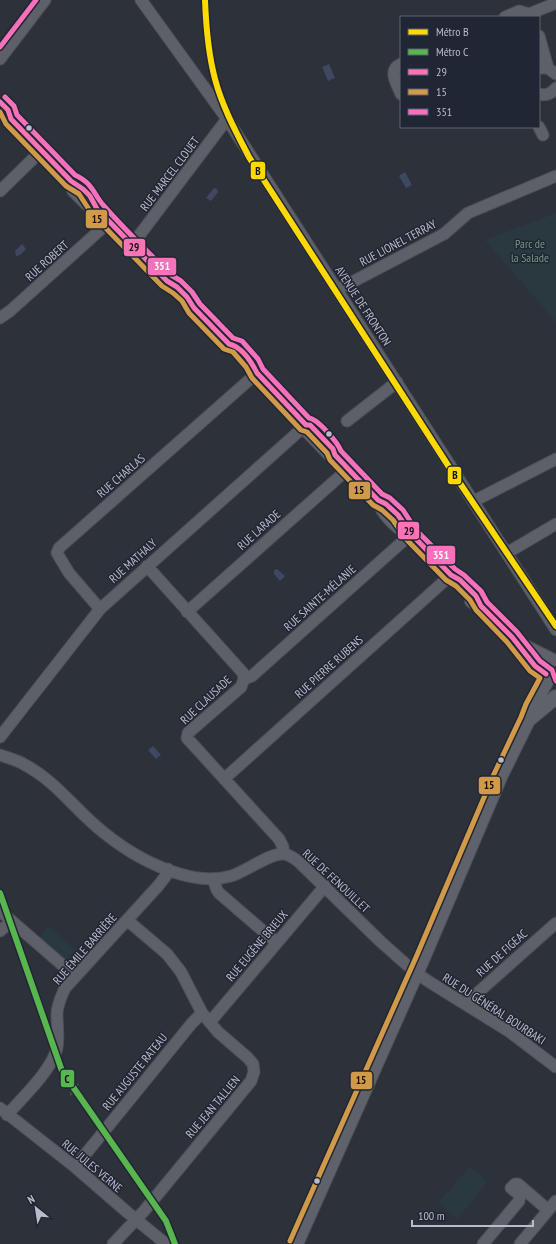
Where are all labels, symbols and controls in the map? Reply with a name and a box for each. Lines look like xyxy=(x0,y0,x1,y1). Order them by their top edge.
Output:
legend xyxy=(400,16,540,128)
text: Métro B xyxy=(436,24,469,39)
text: Métro C xyxy=(436,44,469,59)
text: 29 xyxy=(436,64,447,79)
text: 15 xyxy=(436,84,447,99)
text: 351 xyxy=(436,104,452,119)
unlabelled marker xyxy=(24,123,34,133)
street label: RUE MARCEL CLOUET xyxy=(137,133,203,214)
line badge: B xyxy=(250,161,266,180)
text: B xyxy=(255,164,261,178)
line badge: 15 xyxy=(85,209,108,229)
text: 15 xyxy=(92,212,102,226)
street label: RUE LIONEL TERRAY xyxy=(357,216,439,269)
park label: Parc de la Salade xyxy=(511,236,549,265)
street label: RUE ROBERT xyxy=(22,237,72,284)
line badge: 29 xyxy=(123,238,146,257)
text: 29 xyxy=(129,240,139,254)
line badge: 351 xyxy=(147,257,177,276)
text: 351 xyxy=(154,259,170,273)
street label: AVENUE DE FRONTON xyxy=(332,263,395,348)
unlabelled marker xyxy=(324,429,334,439)
street label: RUE CHARLAS xyxy=(94,451,148,501)
line badge: B xyxy=(447,466,462,485)
text: B xyxy=(452,468,458,482)
line badge: 15 xyxy=(348,481,371,500)
text: 15 xyxy=(354,483,364,497)
street label: RUE LARADE xyxy=(234,506,283,553)
line badge: 29 xyxy=(397,521,420,540)
text: 29 xyxy=(404,524,414,538)
street label: RUE MATHALY xyxy=(106,535,160,586)
line badge: 351 xyxy=(426,545,456,565)
text: 351 xyxy=(433,548,449,562)
street label: RUE SAINTE-MÉLANIE xyxy=(281,561,359,634)
street label: RUE PIERRE RUBENS xyxy=(291,632,366,701)
street label: RUE CLAUSADE xyxy=(177,672,234,727)
unlabelled marker xyxy=(496,755,506,765)
line badge: 15 xyxy=(478,776,501,795)
text: 15 xyxy=(484,778,494,792)
street label: RUE DE FENOUILLET xyxy=(300,846,373,916)
street label: RUE EUGÈNE BRIEUX xyxy=(223,907,291,984)
street label: RUE ÉMILE BARRIÈRE xyxy=(50,910,120,987)
street label: RUE DE FIGEAC xyxy=(473,925,531,979)
street label: RUE DU GÉNÉRAL BOURBAKI xyxy=(440,970,549,1048)
street label: RUE AUGUSTE RATEAU xyxy=(99,1030,170,1113)
line badge: C xyxy=(60,1069,75,1088)
line badge: 15 xyxy=(350,1071,373,1090)
text: C xyxy=(64,1072,70,1086)
street label: RUE JEAN TALLIEN xyxy=(182,1072,243,1141)
text: 15 xyxy=(356,1073,366,1087)
street label: RUE JULES VERNE xyxy=(59,1136,126,1195)
unlabelled marker xyxy=(312,1176,322,1186)
north arrow xyxy=(16,1188,56,1228)
text: N xyxy=(25,1192,37,1207)
scale bar xyxy=(412,1202,533,1228)
text: 100 m xyxy=(418,1208,445,1223)

